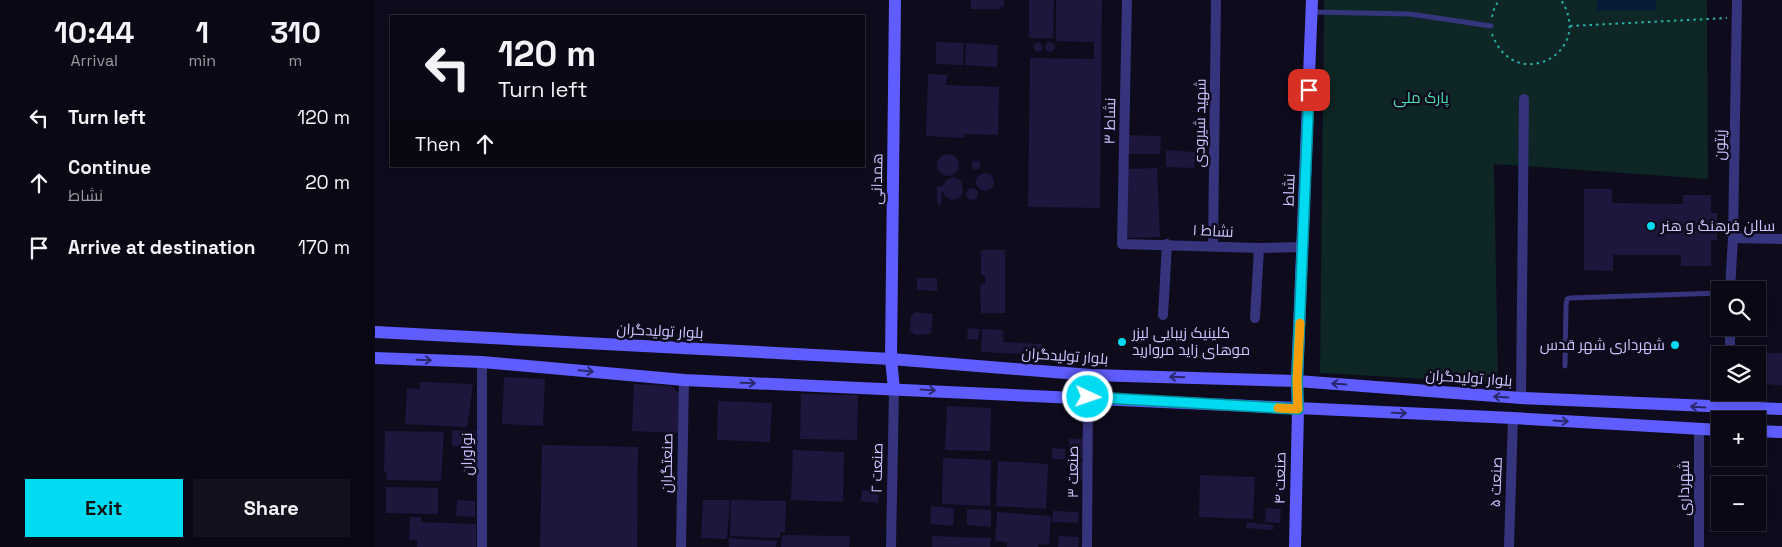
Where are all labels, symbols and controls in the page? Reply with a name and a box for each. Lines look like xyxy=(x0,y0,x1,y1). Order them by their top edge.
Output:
text: 10:44 xyxy=(54,13,134,52)
text: 1 xyxy=(195,13,209,52)
text: 310 xyxy=(270,13,321,52)
text: 120 m xyxy=(498,32,596,76)
icon: left xyxy=(415,35,480,100)
text: Arrival xyxy=(70,50,118,71)
text: min xyxy=(188,50,216,71)
text: m xyxy=(289,50,302,71)
pin xyxy=(1288,69,1330,111)
text: Turn left xyxy=(498,75,588,103)
icon: arrive xyxy=(1295,76,1323,104)
street label: شهید شیرودی xyxy=(1189,78,1211,168)
park label: پارک ملی xyxy=(1393,88,1449,108)
street label: نشاط ۳ xyxy=(1100,97,1119,145)
icon: left xyxy=(25,104,53,132)
text: Turn left xyxy=(68,105,146,130)
text: 120 m xyxy=(297,105,350,130)
street label: زیتون xyxy=(1710,129,1730,161)
icon: ahead xyxy=(471,130,499,158)
text: Then xyxy=(415,132,461,157)
street label: همدانی xyxy=(867,153,887,205)
text: Continue xyxy=(68,155,151,180)
icon: ahead xyxy=(25,169,53,197)
text: 20 m xyxy=(305,170,350,195)
street label: نشاط xyxy=(1278,173,1299,207)
text: نشاط xyxy=(68,185,103,206)
place label: سالن فرهنگ و هنر xyxy=(1660,216,1775,236)
street label: نشاط ۱ xyxy=(1192,220,1234,241)
marker: سالن فرهنگ و هنر xyxy=(1645,220,1657,232)
icon: arrive xyxy=(25,234,53,262)
text: Arrive at destination xyxy=(68,235,256,260)
text: 170 m xyxy=(298,235,350,260)
map controls xyxy=(1711,281,1766,531)
button: search xyxy=(1711,281,1766,336)
street label: بلوار تولیدگران xyxy=(616,319,704,343)
place label: کلینیک زیبایی لیزر موهای زاید مروارید xyxy=(1131,323,1250,360)
place label: شهرداری شهر قدس xyxy=(1540,335,1665,355)
marker: کلینیک زیبایی لیزر موهای زاید مروارید xyxy=(1116,336,1128,348)
marker: شهرداری شهر قدس xyxy=(1669,339,1681,351)
street label: بلوار تولیدگران xyxy=(1021,343,1109,369)
button: layers xyxy=(1711,346,1766,401)
one-way arrow xyxy=(415,355,431,364)
street label: بلوار تولیدگران xyxy=(1425,365,1513,391)
one-way arrow xyxy=(577,366,593,376)
position arrow xyxy=(1061,370,1113,422)
one-way arrow xyxy=(1169,372,1185,382)
one-way arrow xyxy=(740,378,756,387)
one-way arrow xyxy=(1331,379,1347,389)
one-way arrow xyxy=(919,386,935,395)
one-way arrow xyxy=(1493,392,1509,401)
one-way arrow xyxy=(1691,402,1707,411)
one-way arrow xyxy=(1390,408,1407,418)
button: + xyxy=(1711,411,1766,466)
one-way arrow xyxy=(1553,416,1569,425)
street label: نواوران xyxy=(457,433,477,475)
street label: صنعتگران xyxy=(656,433,678,493)
street label: صنعت ۲ xyxy=(867,443,886,493)
street label: صنعت ۳ xyxy=(1063,446,1082,498)
street label: صنعت ۴ xyxy=(1270,452,1289,504)
street label: صنعت ۵ xyxy=(1485,456,1506,508)
street label: شهرداری xyxy=(1674,460,1694,516)
button: − xyxy=(1711,476,1766,531)
button: Exit xyxy=(25,479,183,537)
button: Share xyxy=(193,479,350,537)

